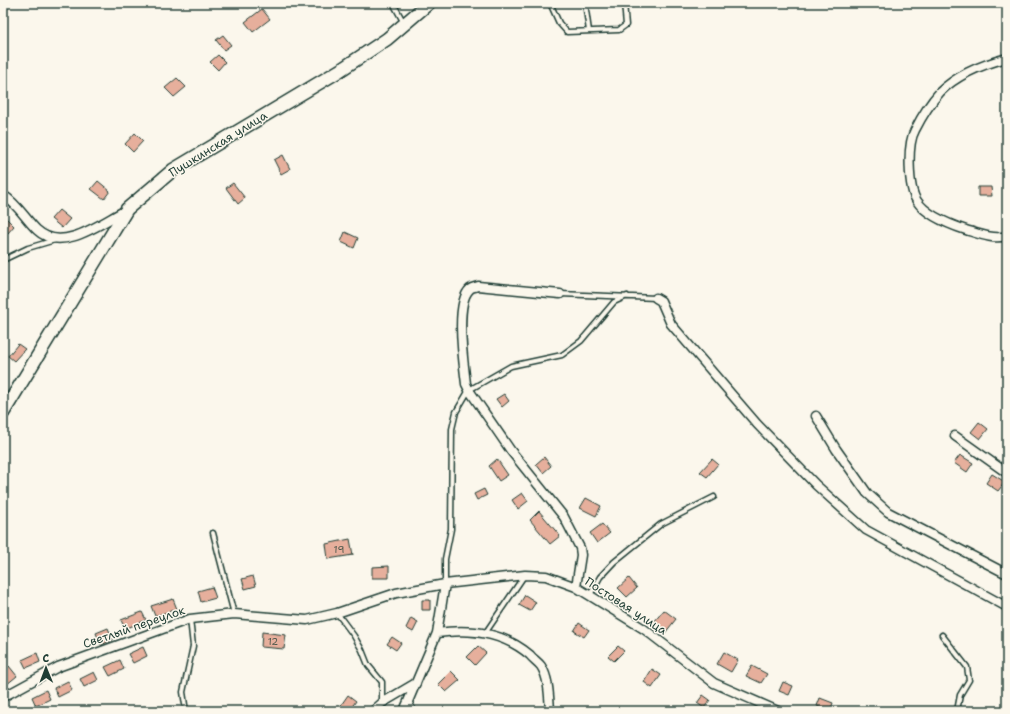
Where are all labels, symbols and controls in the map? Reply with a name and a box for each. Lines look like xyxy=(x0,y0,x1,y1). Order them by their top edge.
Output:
street label: Пушкинская улица xyxy=(166,107,271,181)
house number: 19 xyxy=(334,543,344,556)
street label: Постовая улица xyxy=(582,574,671,639)
street label: Светлый переулок xyxy=(81,602,188,652)
house number: 12 xyxy=(268,635,278,648)
north arrow xyxy=(26,648,66,688)
text: С xyxy=(42,651,50,666)

